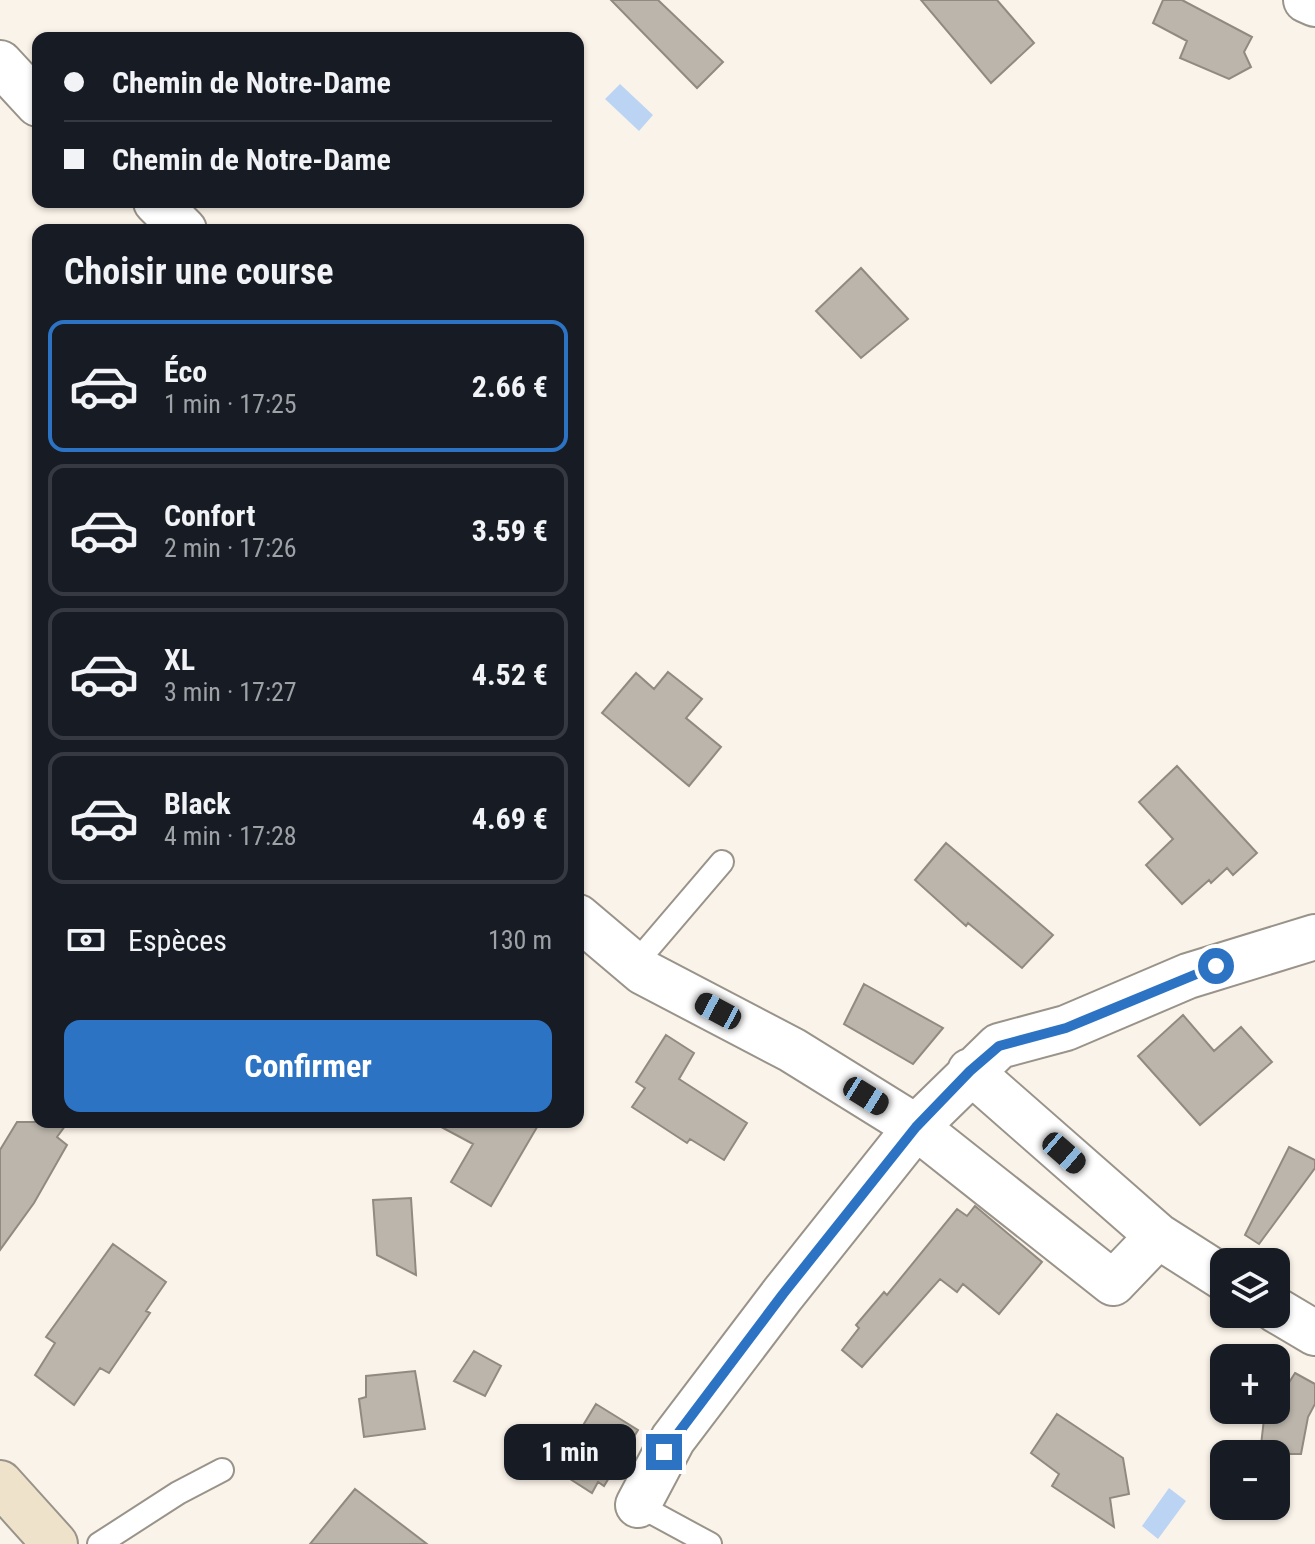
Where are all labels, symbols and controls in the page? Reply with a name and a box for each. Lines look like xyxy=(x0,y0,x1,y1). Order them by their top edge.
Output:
text: Chemin de Notre-Dame xyxy=(112,65,391,100)
text: Chemin de Notre-Dame xyxy=(112,142,391,177)
text: Choisir une course xyxy=(64,251,333,293)
icon: car xyxy=(68,350,140,422)
text: Éco xyxy=(164,354,207,389)
text: 2.66 € xyxy=(472,369,548,404)
text: 1 min · 17:25 xyxy=(164,389,297,419)
icon: car xyxy=(68,494,140,566)
text: Confort xyxy=(164,498,255,533)
text: 3.59 € xyxy=(472,513,548,548)
text: 2 min · 17:26 xyxy=(164,533,297,563)
icon: car xyxy=(68,638,140,710)
text: XL xyxy=(164,642,195,677)
text: 4.52 € xyxy=(472,657,548,692)
text: 3 min · 17:27 xyxy=(164,677,297,707)
icon: car xyxy=(68,782,140,854)
text: Black xyxy=(164,786,231,821)
text: 4.69 € xyxy=(472,801,548,836)
text: 4 min · 17:28 xyxy=(164,821,297,851)
icon: cash xyxy=(64,918,108,962)
text: Espèces xyxy=(128,923,227,958)
text: 130 m xyxy=(488,925,552,955)
route start xyxy=(1198,948,1234,984)
car xyxy=(691,989,745,1033)
button: Confirmer xyxy=(64,1020,552,1112)
car xyxy=(839,1073,893,1119)
car xyxy=(1038,1128,1090,1178)
map controls xyxy=(1210,1248,1290,1520)
button: layers xyxy=(1210,1248,1290,1328)
button: + xyxy=(1210,1344,1290,1424)
callout: 1 min xyxy=(504,1424,636,1480)
route end xyxy=(646,1434,682,1470)
text: 1 min xyxy=(541,1437,599,1467)
button: − xyxy=(1210,1440,1290,1520)

